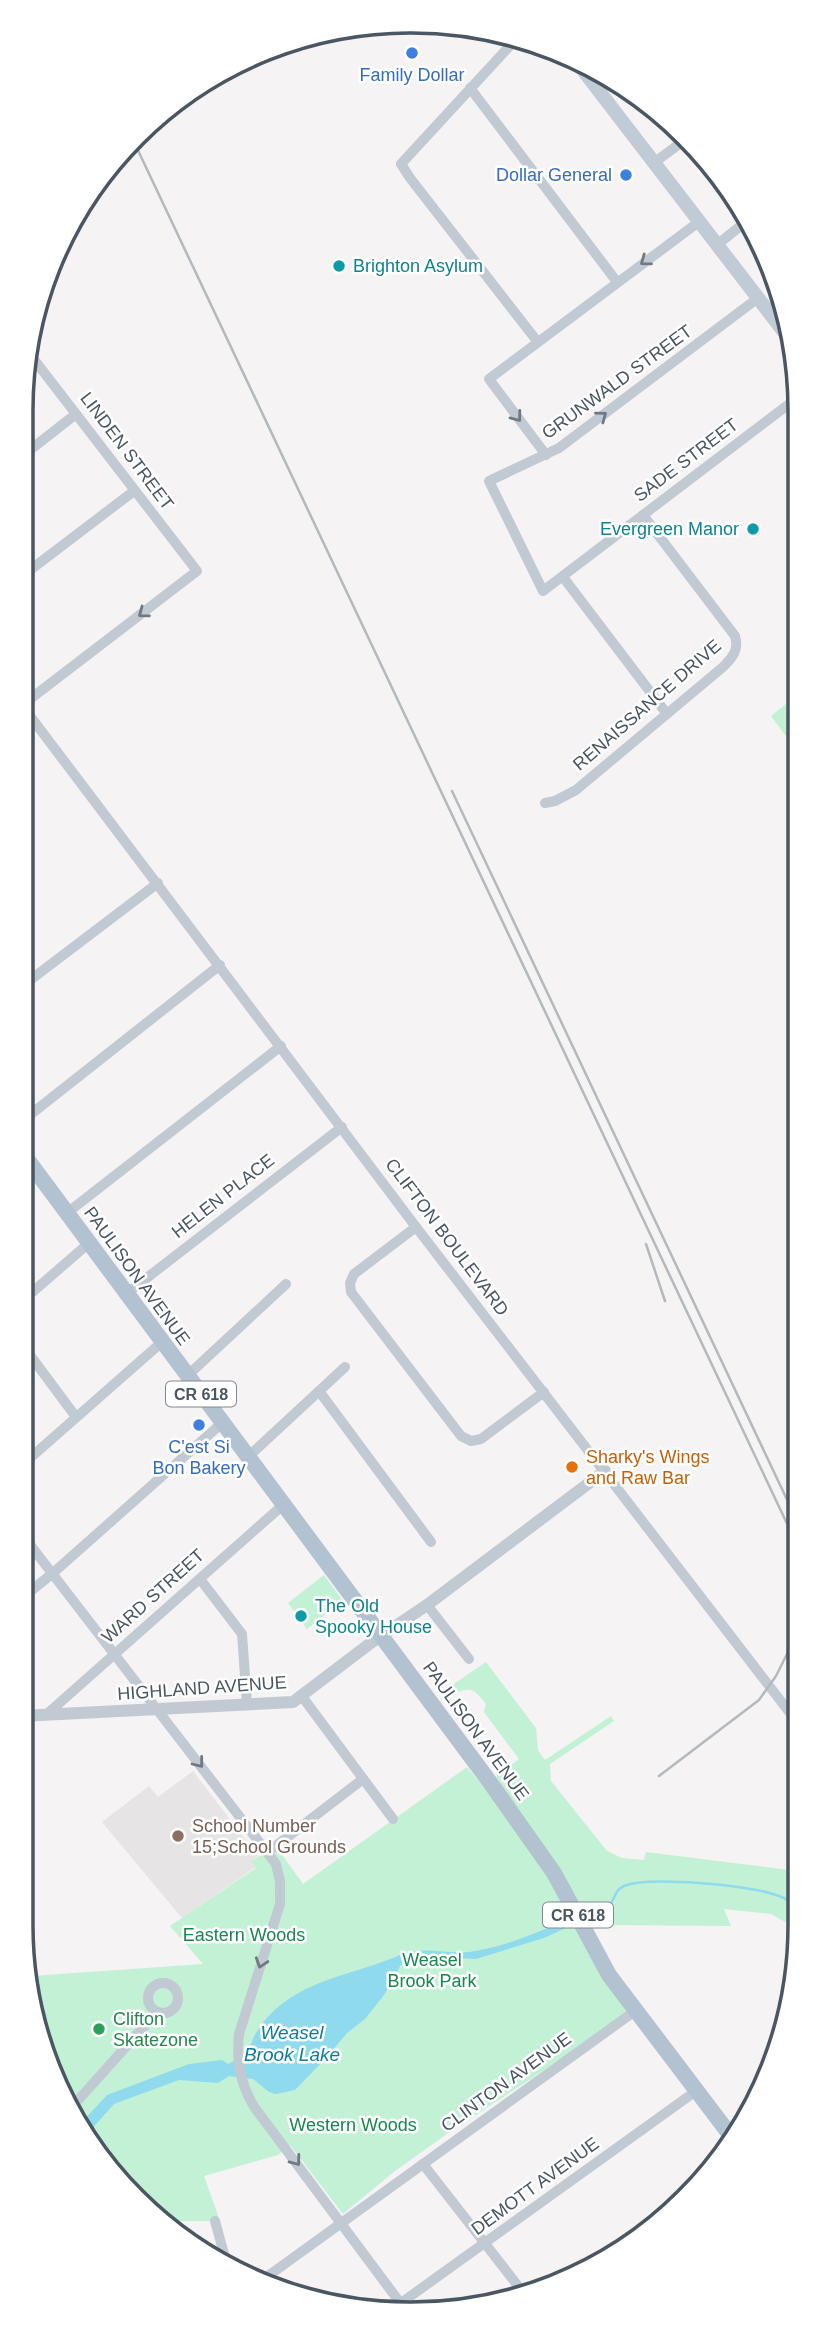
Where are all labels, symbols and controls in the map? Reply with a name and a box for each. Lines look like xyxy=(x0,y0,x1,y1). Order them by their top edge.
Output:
marker: Family Dollar xyxy=(404,45,420,61)
place label: Family Dollar xyxy=(359,65,465,85)
place label: Dollar General xyxy=(496,165,612,185)
marker: Dollar General xyxy=(618,167,634,183)
one-way arrow xyxy=(640,253,653,265)
place label: Brighton Asylum xyxy=(353,256,483,276)
marker: Brighton Asylum xyxy=(331,258,347,274)
street label: GRUNWALD STREET xyxy=(538,321,696,443)
street label: LINDEN STREET xyxy=(76,388,178,514)
one-way arrow xyxy=(509,409,522,422)
one-way arrow xyxy=(594,412,607,424)
street label: SADE STREET xyxy=(630,414,742,506)
place label: Evergreen Manor xyxy=(600,519,739,539)
marker: Evergreen Manor xyxy=(745,521,761,537)
one-way arrow xyxy=(138,604,151,617)
street label: RENAISSANCE DRIVE xyxy=(569,635,725,775)
street label: HELEN PLACE xyxy=(168,1150,278,1242)
street label: CLIFTON BOULEVARD xyxy=(381,1155,513,1319)
street label: PAULISON AVENUE xyxy=(80,1203,194,1349)
road number: CR 618 xyxy=(166,1382,236,1406)
marker: C'est Si Bon Bakery xyxy=(191,1417,207,1433)
place label: C'est Si Bon Bakery xyxy=(152,1437,246,1478)
place label: Sharky's Wings and Raw Bar xyxy=(586,1447,709,1488)
marker: Sharky's Wings and Raw Bar xyxy=(564,1459,580,1475)
street label: WARD STREET xyxy=(98,1545,208,1647)
place label: The Old Spooky House xyxy=(315,1596,432,1637)
marker: The Old Spooky House xyxy=(293,1608,309,1624)
street label: PAULISON AVENUE xyxy=(419,1658,533,1804)
street label: HIGHLAND AVENUE xyxy=(117,1672,287,1704)
one-way arrow xyxy=(190,1756,203,1768)
place label: School Number 15;School Grounds xyxy=(192,1816,346,1857)
marker: School Number 15;School Grounds xyxy=(170,1828,186,1844)
road number: CR 618 xyxy=(543,1902,613,1927)
park label: Eastern Woods xyxy=(183,1925,305,1945)
park label: Weasel Brook Park xyxy=(387,1950,478,1991)
one-way arrow xyxy=(255,1957,269,1969)
place label: Clifton Skatezone xyxy=(113,2009,198,2050)
marker: Clifton Skatezone xyxy=(91,2021,107,2037)
water label: Weasel Brook Lake xyxy=(244,2022,340,2065)
street label: CLINTON AVENUE xyxy=(437,2028,575,2136)
park label: Western Woods xyxy=(289,2115,417,2135)
street label: DEMOTT AVENUE xyxy=(467,2133,603,2239)
one-way arrow xyxy=(287,2154,300,2166)

